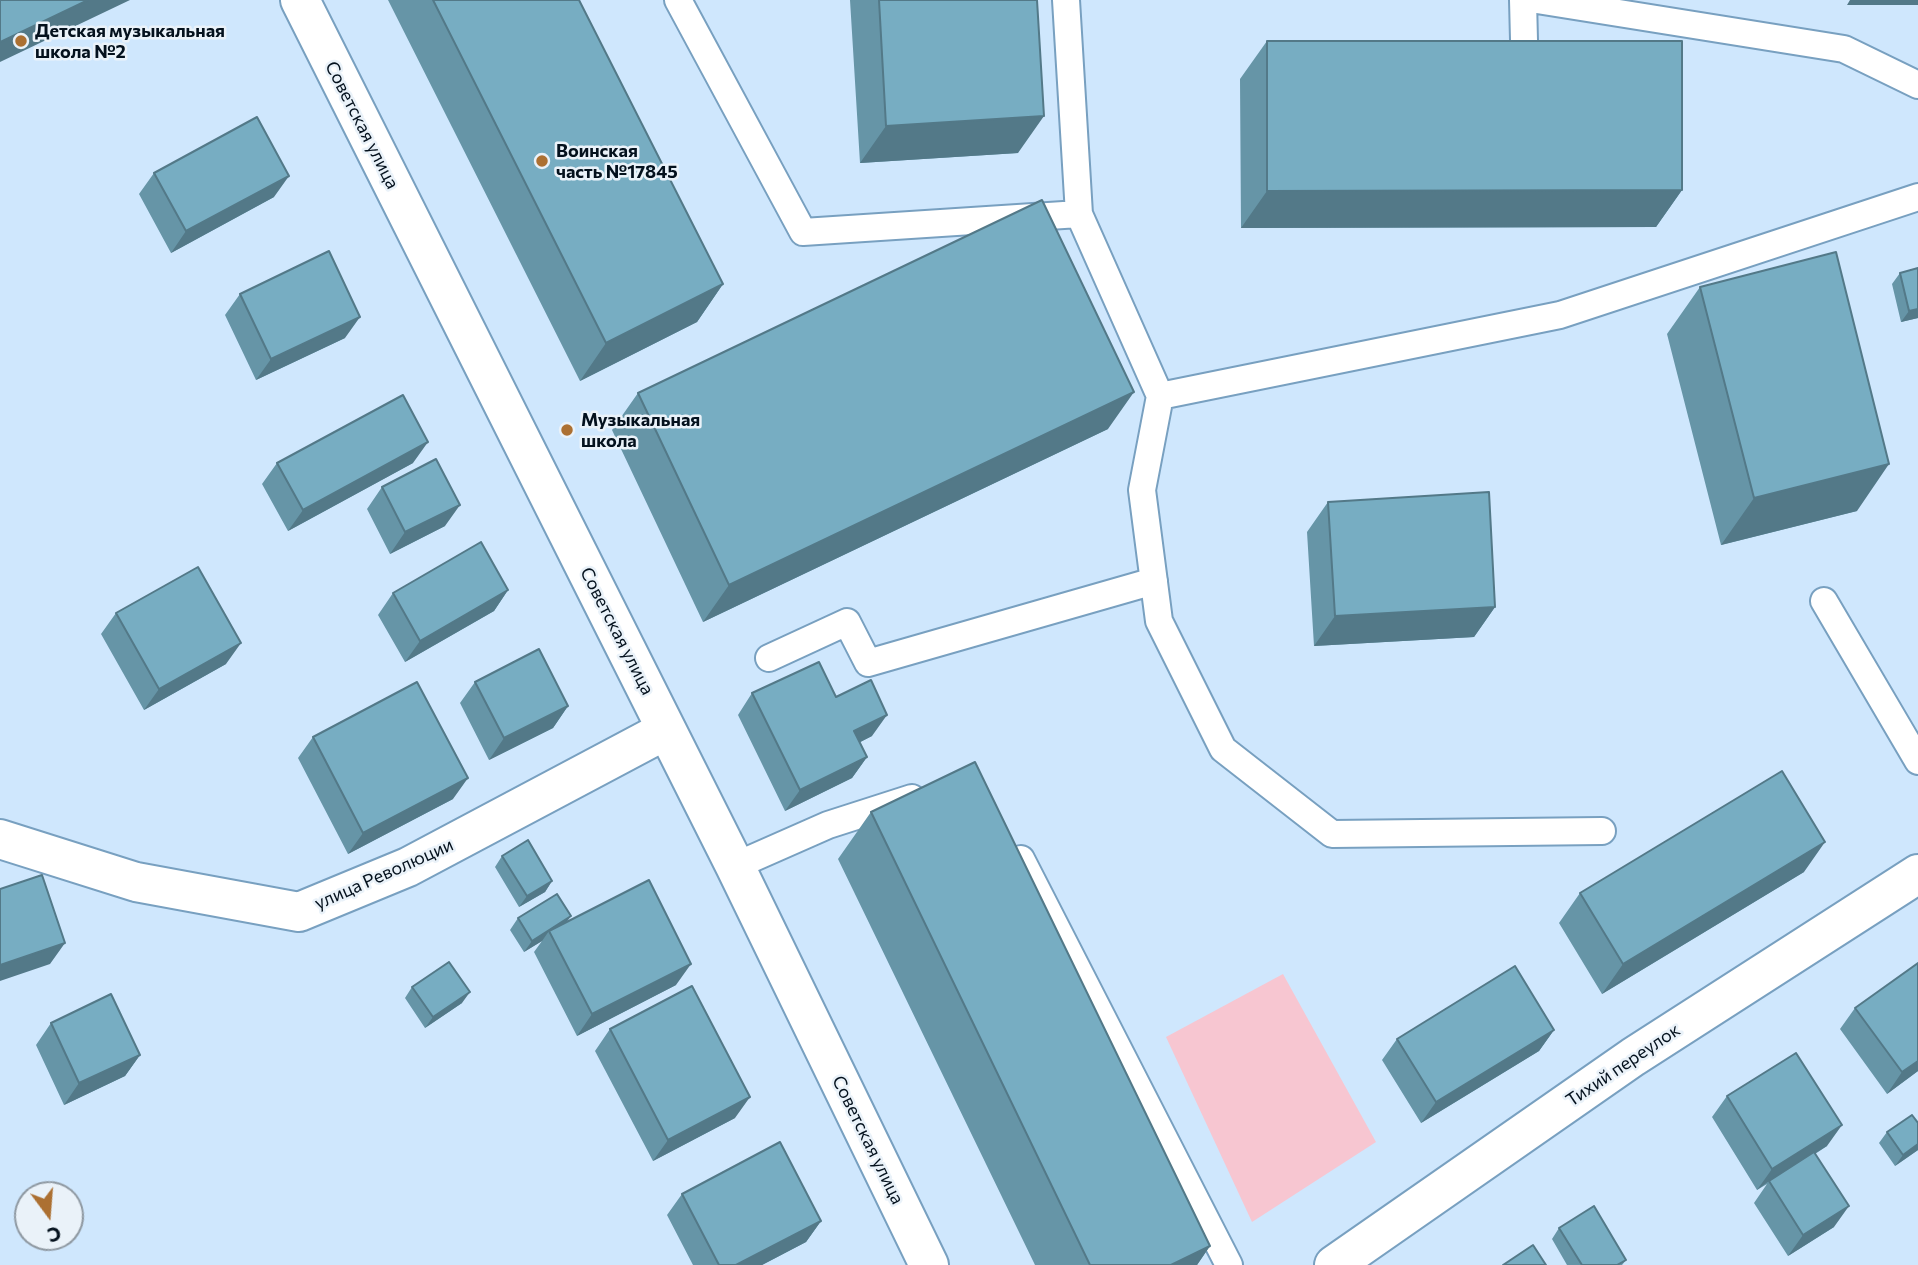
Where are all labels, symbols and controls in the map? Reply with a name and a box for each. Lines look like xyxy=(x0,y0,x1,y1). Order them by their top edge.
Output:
place label: Детская музыкальная школа №2 xyxy=(35,20,225,62)
marker: Детская музыкальная школа №2 xyxy=(13,33,29,49)
street label: Советская улица xyxy=(320,58,404,192)
place label: Воинская часть №17845 xyxy=(556,140,678,182)
marker: Воинская часть №17845 xyxy=(534,153,550,169)
place label: Музыкальная школа xyxy=(581,409,700,452)
marker: Музыкальная школа xyxy=(559,422,575,438)
street label: Советская улица xyxy=(575,564,659,698)
street label: улица Революции xyxy=(311,834,457,914)
street label: Тихий переулок xyxy=(1562,1019,1684,1111)
street label: Советская улица xyxy=(828,1072,908,1208)
north arrow xyxy=(14,1181,84,1251)
text: С xyxy=(45,1222,64,1248)

